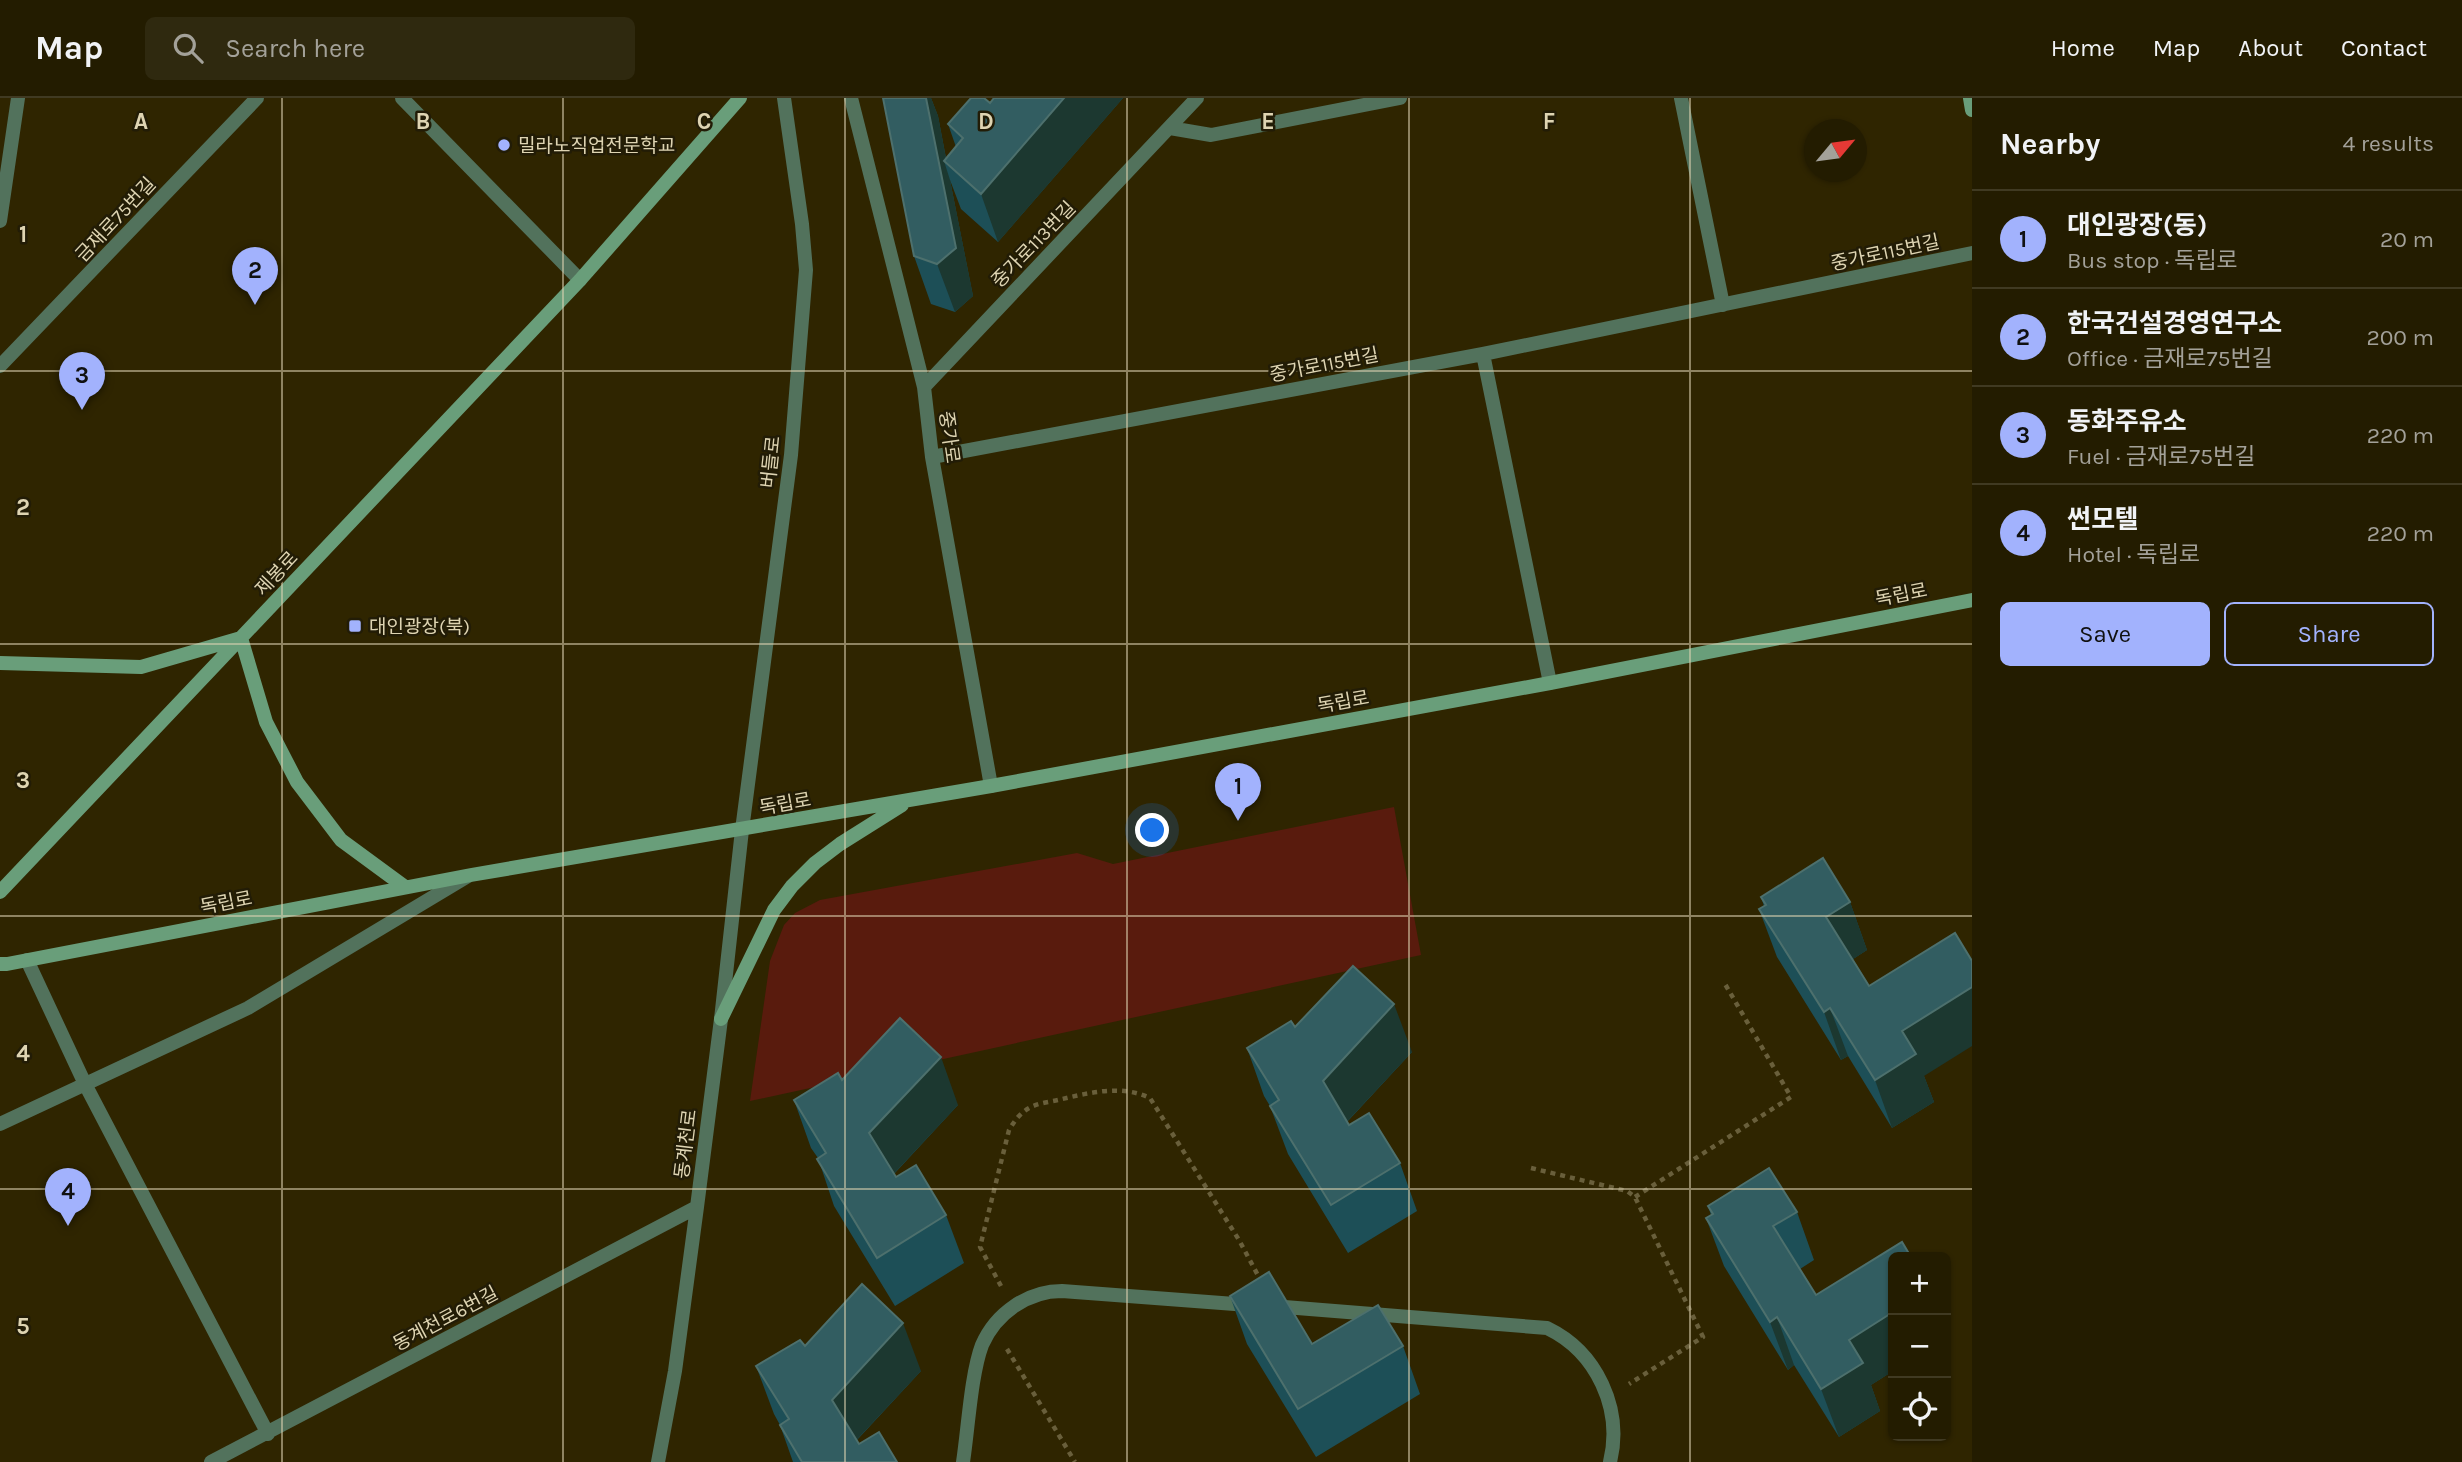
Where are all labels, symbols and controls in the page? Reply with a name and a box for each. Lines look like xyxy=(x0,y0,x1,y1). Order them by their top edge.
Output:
search box xyxy=(145,17,635,80)
text: Map xyxy=(35,29,103,67)
icon: search xyxy=(169,29,207,67)
text: Search here xyxy=(225,33,365,64)
text: Home xyxy=(2051,34,2115,62)
text: Map xyxy=(2153,34,2200,62)
text: About xyxy=(2238,34,2303,62)
text: Contact xyxy=(2341,34,2427,62)
text: A xyxy=(134,108,148,135)
text: B xyxy=(416,108,430,135)
text: C xyxy=(697,108,711,135)
text: D xyxy=(978,108,994,135)
text: E xyxy=(1261,108,1275,135)
text: F xyxy=(1543,108,1555,135)
north arrow xyxy=(1804,119,1867,182)
text: Nearby xyxy=(2000,126,2100,162)
text: 4 results xyxy=(2342,130,2434,157)
place label: 밀라노직업전문학교 xyxy=(518,135,675,157)
marker: 밀라노직업전문학교 xyxy=(496,137,512,153)
street label: 금재로75번길 xyxy=(71,173,160,266)
street label: 중가로113번길 xyxy=(987,197,1080,292)
text: 대인광장(동) xyxy=(2067,210,2207,241)
text: 1 xyxy=(19,221,27,248)
text: 1 xyxy=(2019,226,2027,253)
text: 20 m xyxy=(2380,226,2434,253)
street label: 중가로115번길 xyxy=(1829,231,1942,275)
pin: 2 xyxy=(232,247,278,305)
text: Bus stop · 독립로 xyxy=(2067,247,2238,274)
text: 한국건설경영연구소 xyxy=(2067,308,2282,339)
text: 2 xyxy=(2016,324,2030,351)
text: 200 m xyxy=(2366,324,2434,351)
street label: 중가로115번길 xyxy=(1268,344,1381,386)
text: Office · 금재로75번길 xyxy=(2067,345,2273,372)
pin: 3 xyxy=(59,352,105,410)
text: 동화주유소 xyxy=(2067,406,2187,437)
street label: 중가로 xyxy=(934,410,964,465)
text: 3 xyxy=(2016,422,2030,449)
text: 220 m xyxy=(2367,422,2434,449)
street label: 버들로 xyxy=(757,435,785,489)
text: Fuel · 금재로75번길 xyxy=(2067,443,2255,470)
text: 2 xyxy=(16,494,30,521)
text: 썬모텔 xyxy=(2067,504,2139,535)
text: 4 xyxy=(2016,520,2030,547)
text: 220 m xyxy=(2367,520,2434,547)
text: Hotel · 독립로 xyxy=(2067,541,2200,568)
street label: 제봉로 xyxy=(251,547,303,600)
street label: 독립로 xyxy=(1873,579,1929,611)
button: Save xyxy=(2000,602,2210,666)
button: Share xyxy=(2224,602,2434,666)
place label: 대인광장(북) xyxy=(369,616,470,638)
marker: 대인광장(북) xyxy=(347,618,363,634)
street label: 독립로 xyxy=(1315,687,1371,717)
pin: 1 xyxy=(1215,763,1261,821)
text: 3 xyxy=(16,767,30,794)
street label: 독립로 xyxy=(757,789,813,819)
your location xyxy=(1135,813,1169,847)
street label: 독립로 xyxy=(198,887,254,919)
text: 4 xyxy=(16,1040,30,1067)
street label: 동계천로 xyxy=(671,1108,701,1180)
pin: 4 xyxy=(45,1168,91,1226)
map controls xyxy=(1888,1252,1951,1441)
button: + xyxy=(1888,1252,1951,1315)
street label: 동계천로6번길 xyxy=(389,1282,502,1356)
text: 5 xyxy=(16,1313,30,1340)
button: − xyxy=(1888,1315,1951,1378)
button: locate xyxy=(1888,1378,1951,1441)

